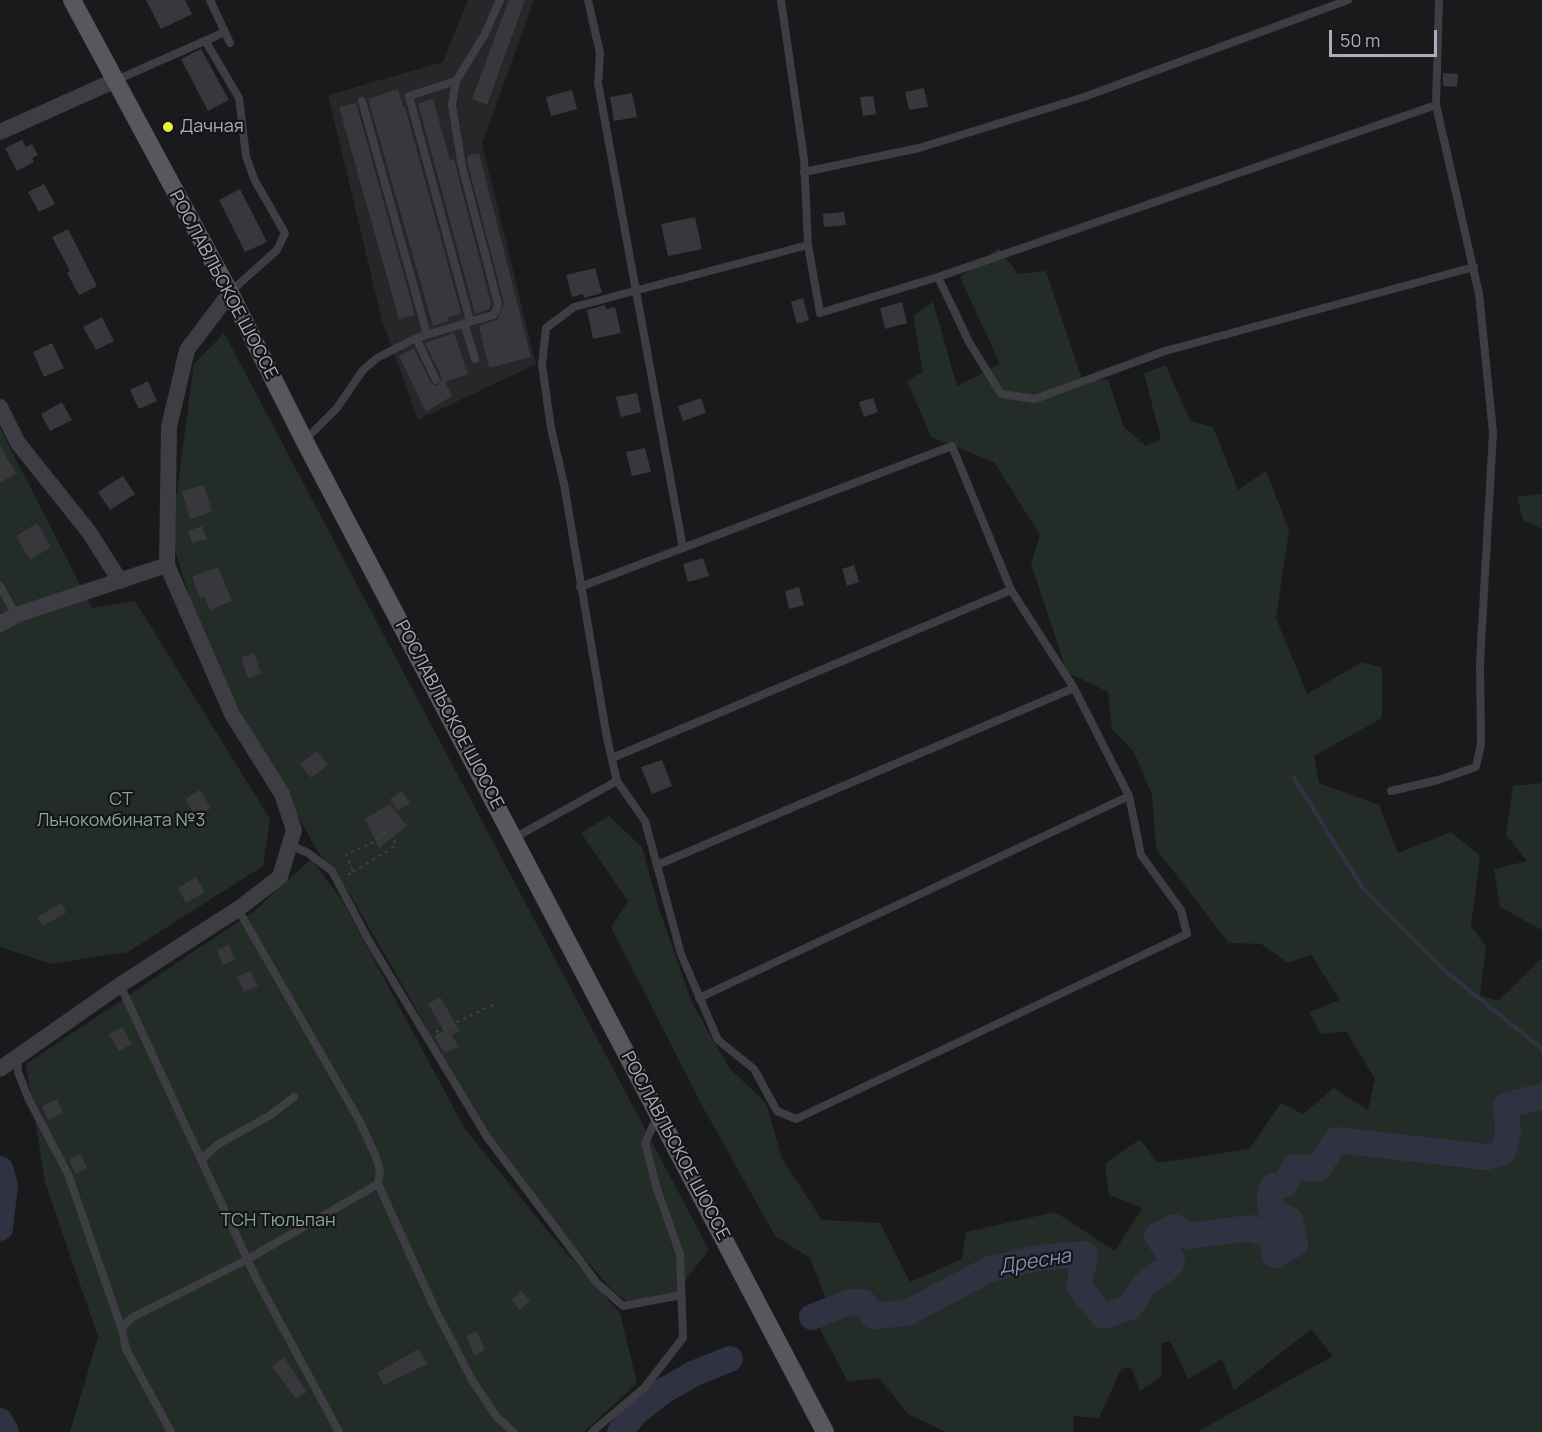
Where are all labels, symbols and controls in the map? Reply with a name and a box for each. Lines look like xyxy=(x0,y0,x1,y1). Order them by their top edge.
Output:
scale bar xyxy=(1332,18,1440,56)
text: 50 m xyxy=(1340,28,1380,52)
place label: Дачная xyxy=(180,116,244,138)
marker: Дачная xyxy=(161,120,175,134)
street label: РОСЛАВЛЬСКОЕ ШОССЕ xyxy=(164,187,282,383)
street label: РОСЛАВЛЬСКОЕ ШОССЕ xyxy=(390,617,508,813)
park label: СТ Льнокомбината №3 xyxy=(37,789,205,832)
street label: РОСЛАВЛЬСКОЕ ШОССЕ xyxy=(616,1048,734,1244)
park label: ТСН Тюльпан xyxy=(220,1210,336,1232)
water label: Дресна xyxy=(997,1244,1073,1280)

